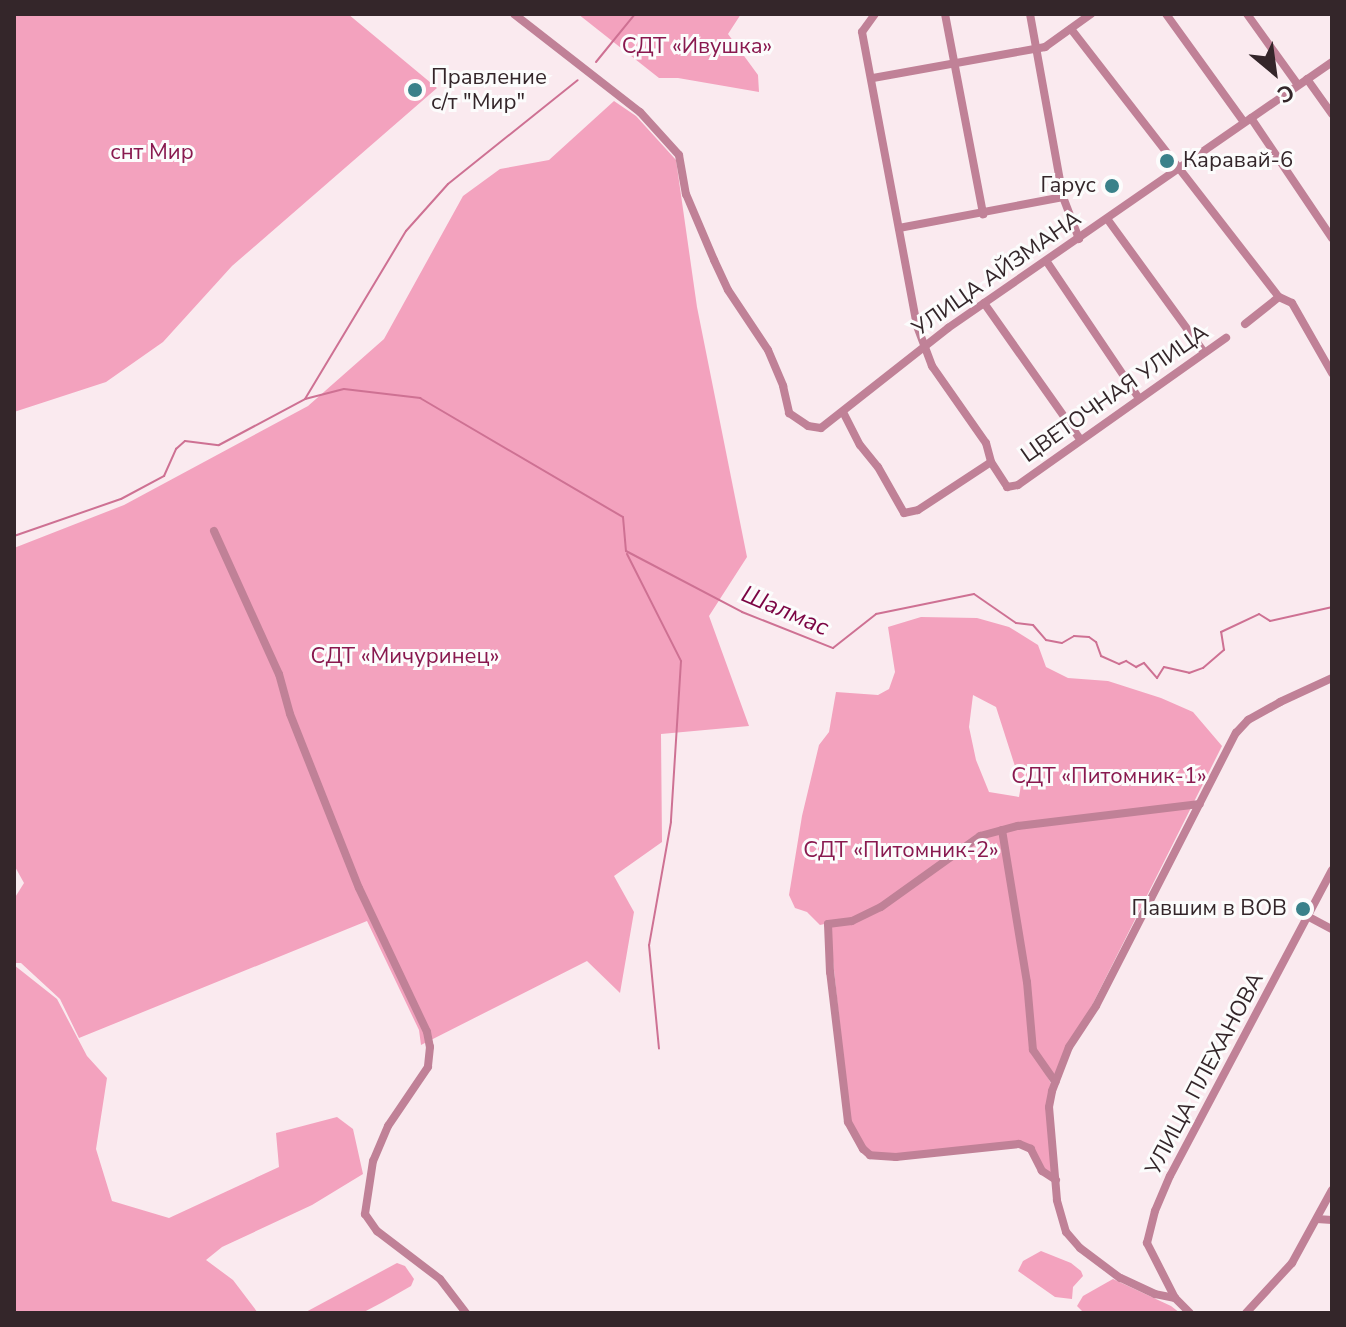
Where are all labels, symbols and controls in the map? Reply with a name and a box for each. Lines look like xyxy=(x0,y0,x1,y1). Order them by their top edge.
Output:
north arrow xyxy=(1234,32,1314,112)
park label: СДТ «Ивушка» xyxy=(622,34,772,60)
place label: Правление с/т "Мир" xyxy=(431,64,547,116)
text: С xyxy=(1272,76,1299,110)
marker: Правление с/т "Мир" xyxy=(406,81,424,99)
park label: снт Мир xyxy=(110,140,194,166)
place label: Каравай-6 xyxy=(1183,148,1293,174)
marker: Каравай-6 xyxy=(1158,152,1176,170)
place label: Гарус xyxy=(1041,173,1096,199)
marker: Гарус xyxy=(1103,177,1121,195)
street label: УЛИЦА АЙЗМАНА xyxy=(908,206,1086,342)
street label: ЦВЕТОЧНАЯ УЛИЦА xyxy=(1016,319,1214,469)
water label: Шалмас xyxy=(737,580,833,642)
park label: СДТ «Мичуринец» xyxy=(311,644,499,670)
park label: СДТ «Питомник-1» xyxy=(1011,764,1207,790)
park label: СДТ «Питомник-2» xyxy=(803,838,999,864)
place label: Павшим в ВОВ xyxy=(1132,896,1287,922)
marker: Павшим в ВОВ xyxy=(1294,900,1312,918)
street label: УЛИЦА ПЛЕХАНОВА xyxy=(1140,968,1270,1180)

